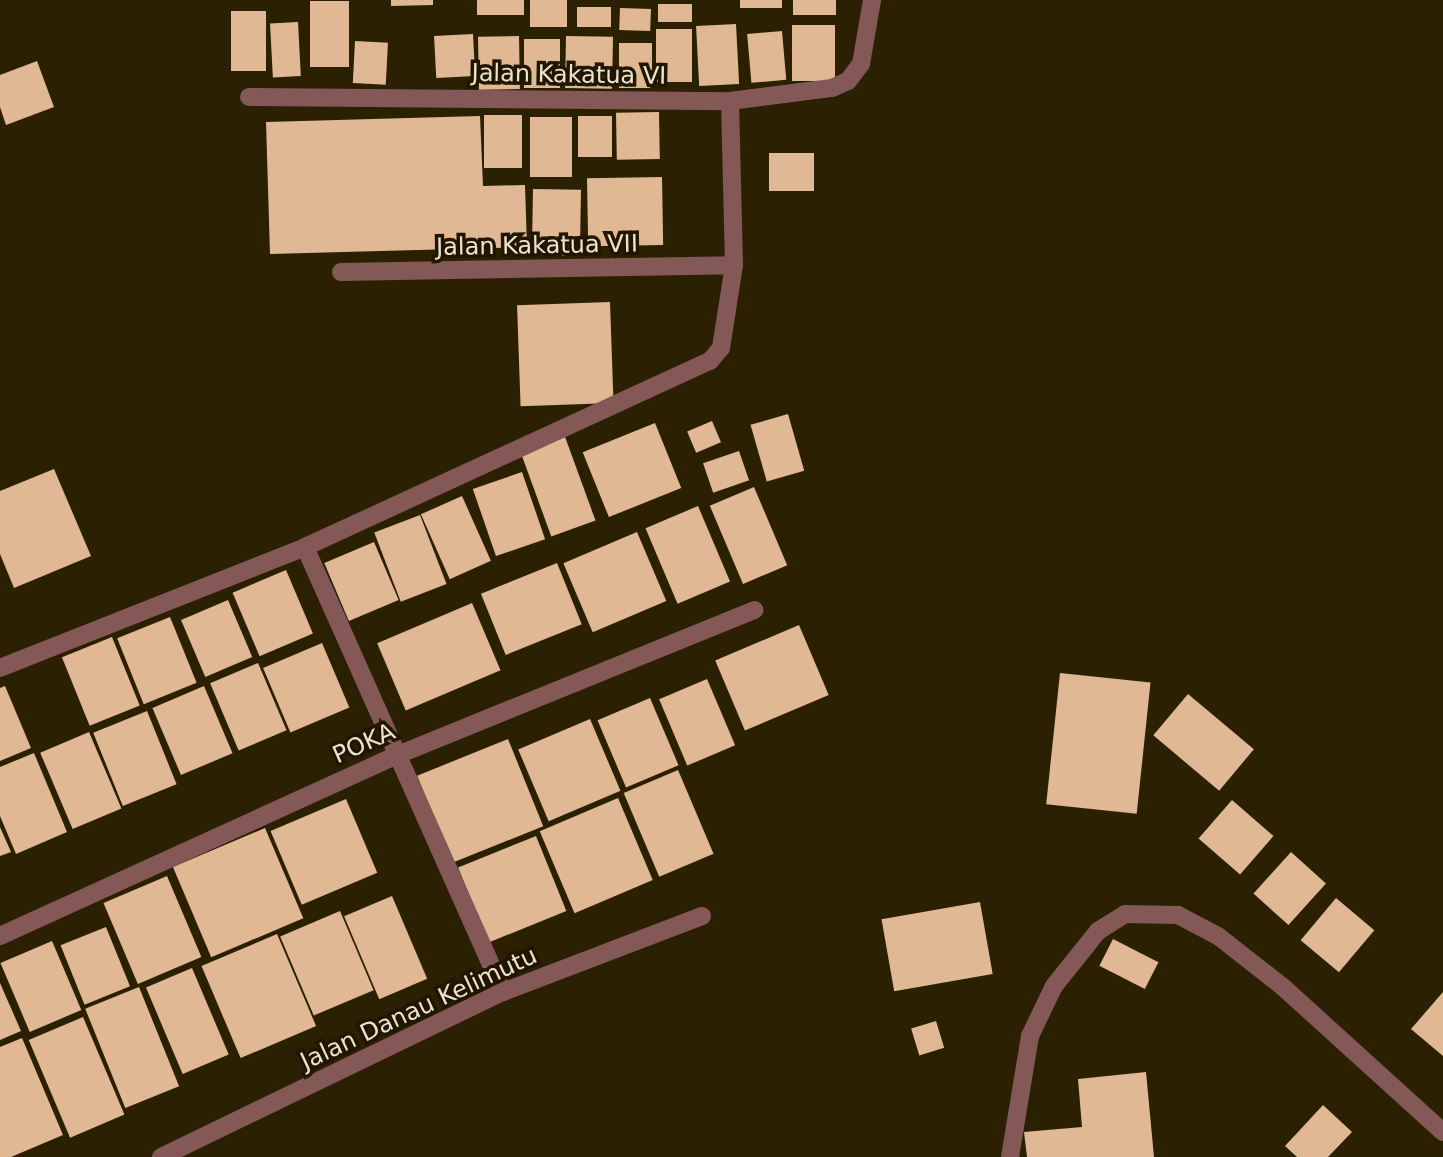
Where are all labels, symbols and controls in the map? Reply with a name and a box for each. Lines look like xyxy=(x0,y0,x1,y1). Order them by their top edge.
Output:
street label: Jalan Kakatua VI xyxy=(471,59,667,91)
street label: Jalan Kakatua VII xyxy=(436,230,638,262)
street label: POKA xyxy=(328,718,400,770)
street label: Jalan Danau Kelimutu xyxy=(296,941,542,1077)

